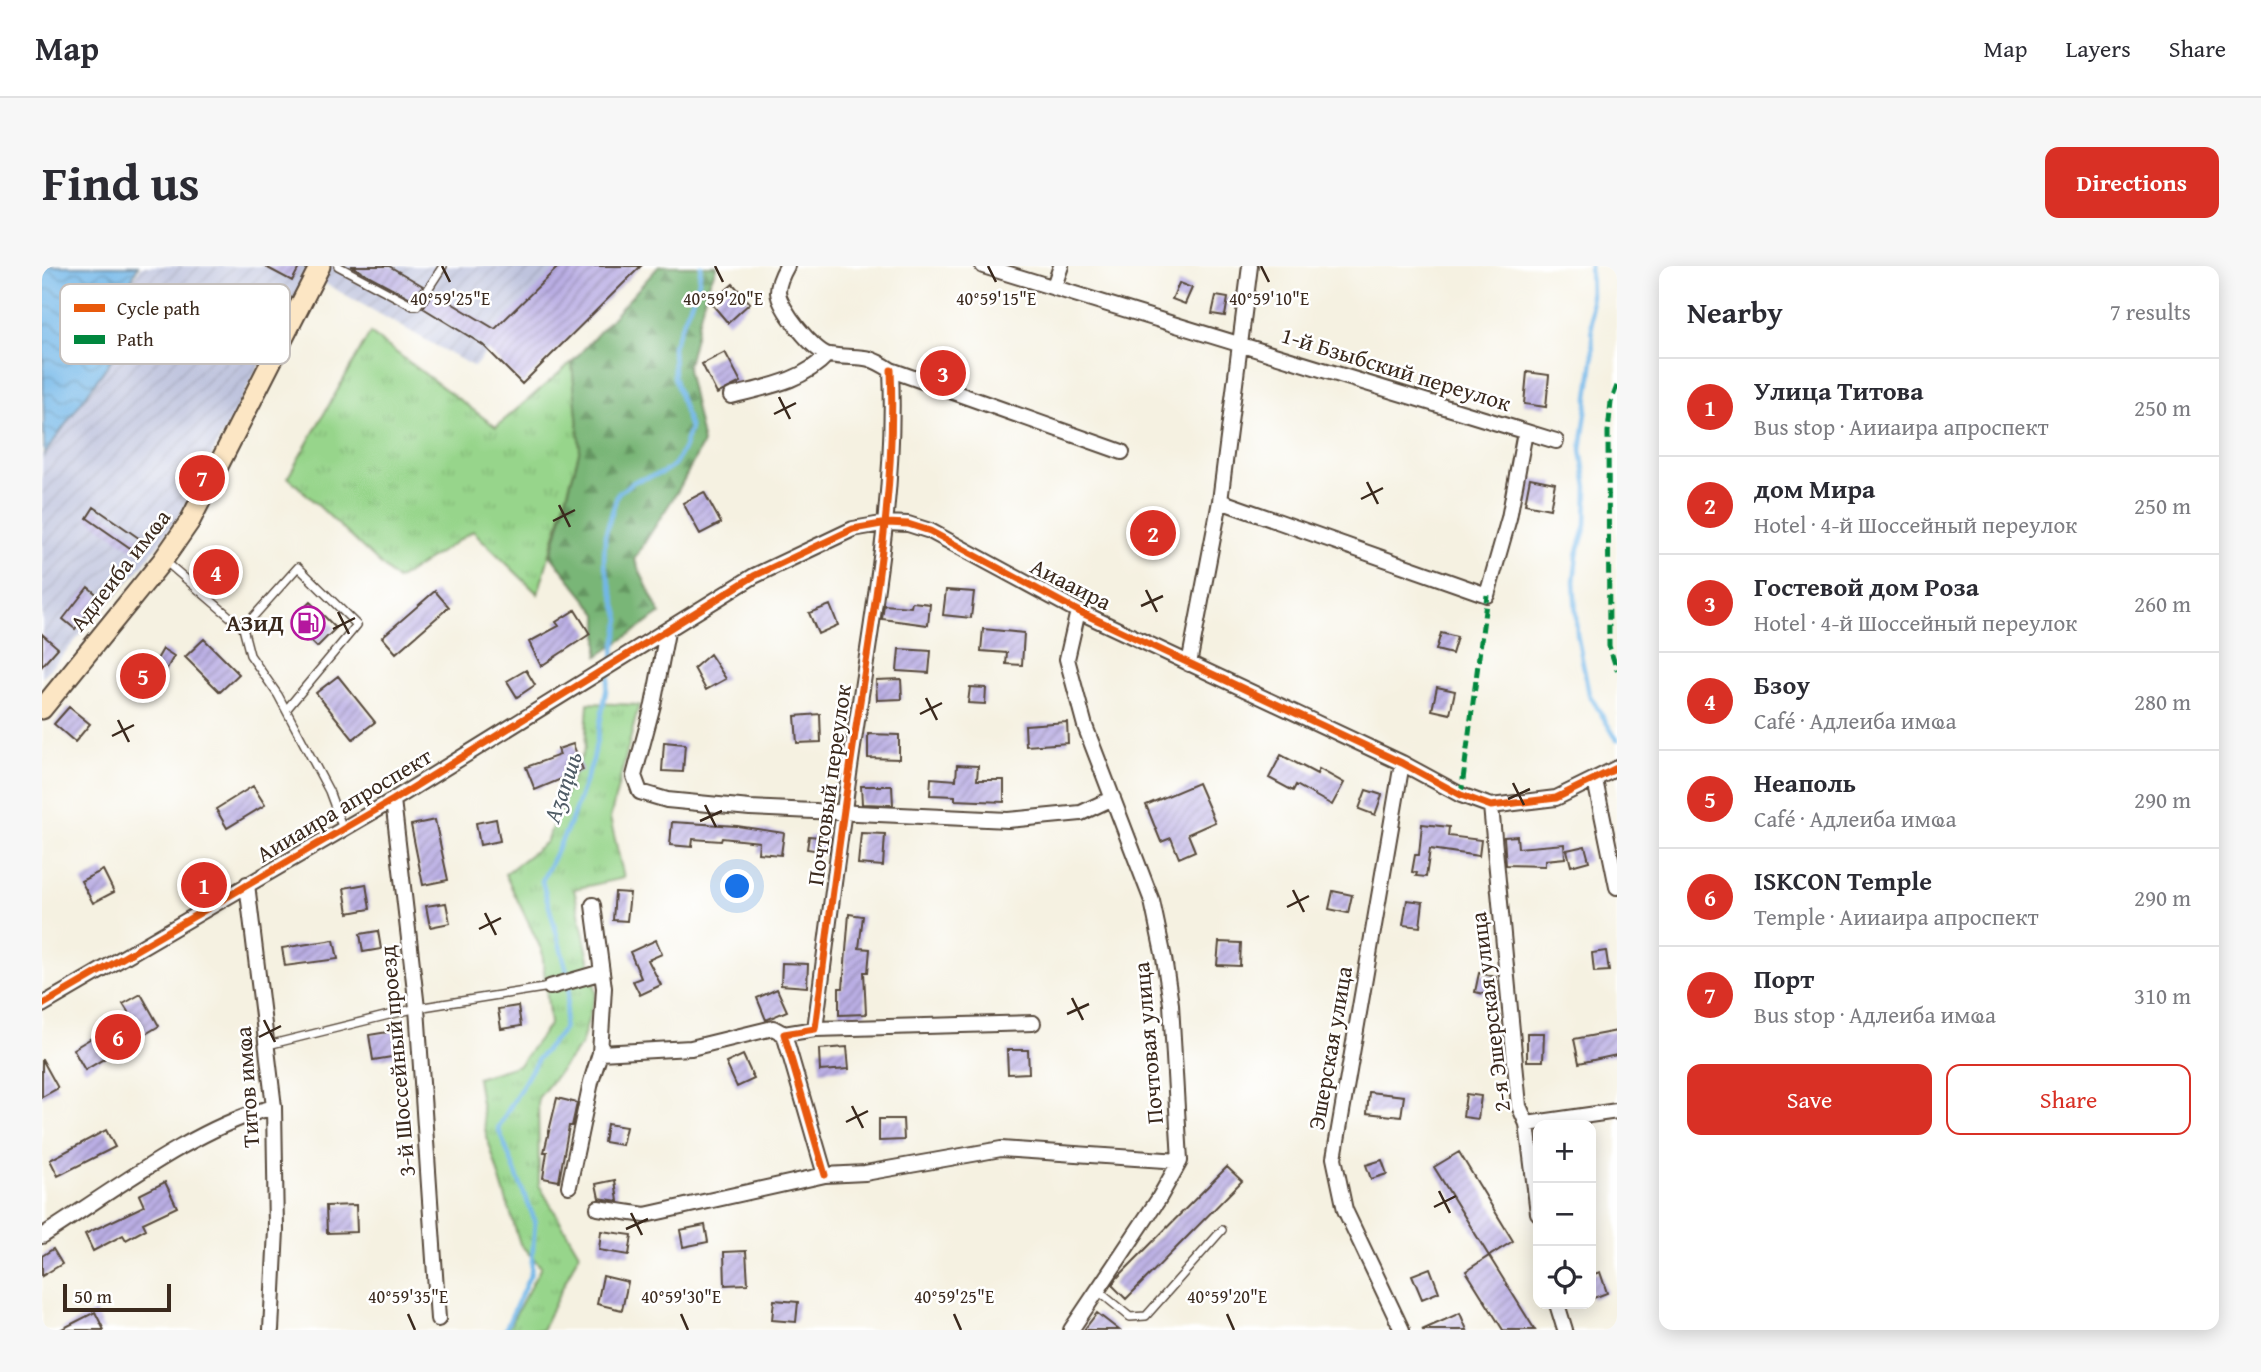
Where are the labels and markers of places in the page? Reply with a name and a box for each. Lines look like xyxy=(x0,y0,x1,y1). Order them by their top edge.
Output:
pin: 3 xyxy=(920,347,966,399)
pin: 7 xyxy=(179,452,225,504)
pin: 2 xyxy=(1130,507,1176,559)
pin: 4 xyxy=(193,546,239,598)
fuel station icon: АЗиД xyxy=(289,604,327,642)
place label: АЗиД xyxy=(226,606,284,639)
pin: 5 xyxy=(120,650,166,702)
pin: 1 xyxy=(181,859,227,911)
pin: 6 xyxy=(95,1011,141,1063)

